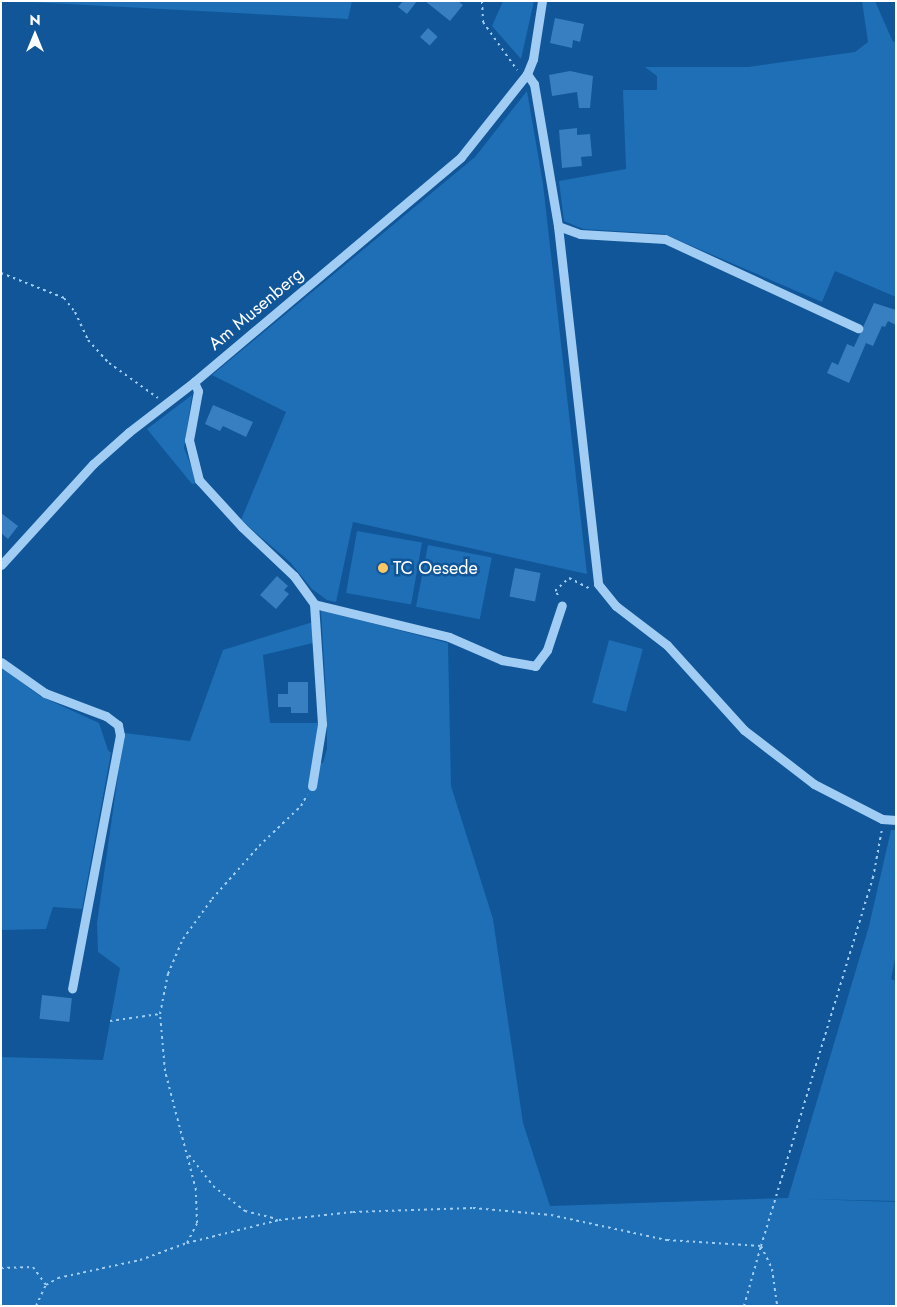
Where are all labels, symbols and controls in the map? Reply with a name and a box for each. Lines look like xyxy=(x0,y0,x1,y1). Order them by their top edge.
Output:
north arrow xyxy=(10,10,60,60)
text: N xyxy=(29,10,41,30)
street label: Am Musenberg xyxy=(204,263,308,355)
place label: TC Oesede xyxy=(393,557,478,579)
marker: TC Oesede xyxy=(377,562,389,574)

